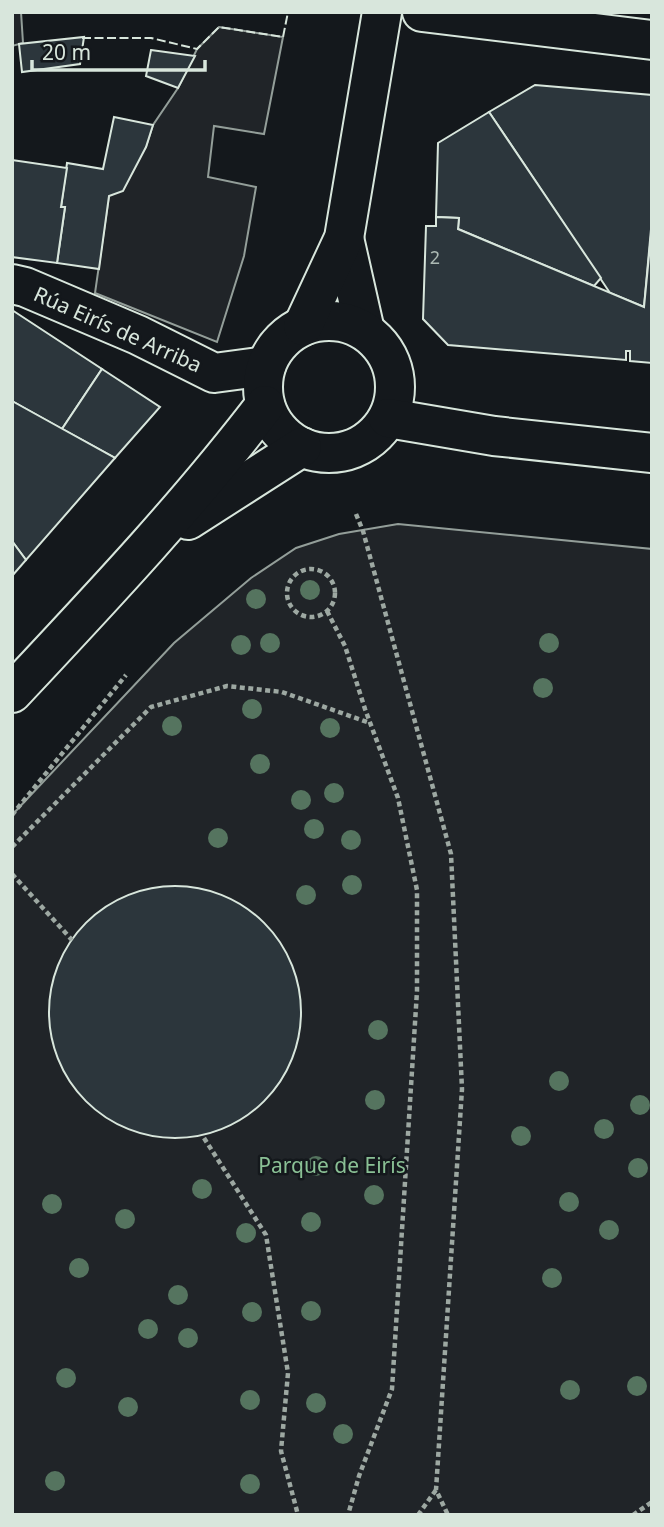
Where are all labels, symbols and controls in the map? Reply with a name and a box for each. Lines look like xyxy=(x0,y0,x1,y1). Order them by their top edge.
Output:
scale bar xyxy=(32,28,205,72)
text: 20 m xyxy=(42,38,91,66)
house number: 2 xyxy=(430,245,440,269)
street label: Rúa Eirís de Arriba xyxy=(30,279,206,379)
park label: Parque de Eirís xyxy=(258,1151,406,1179)

